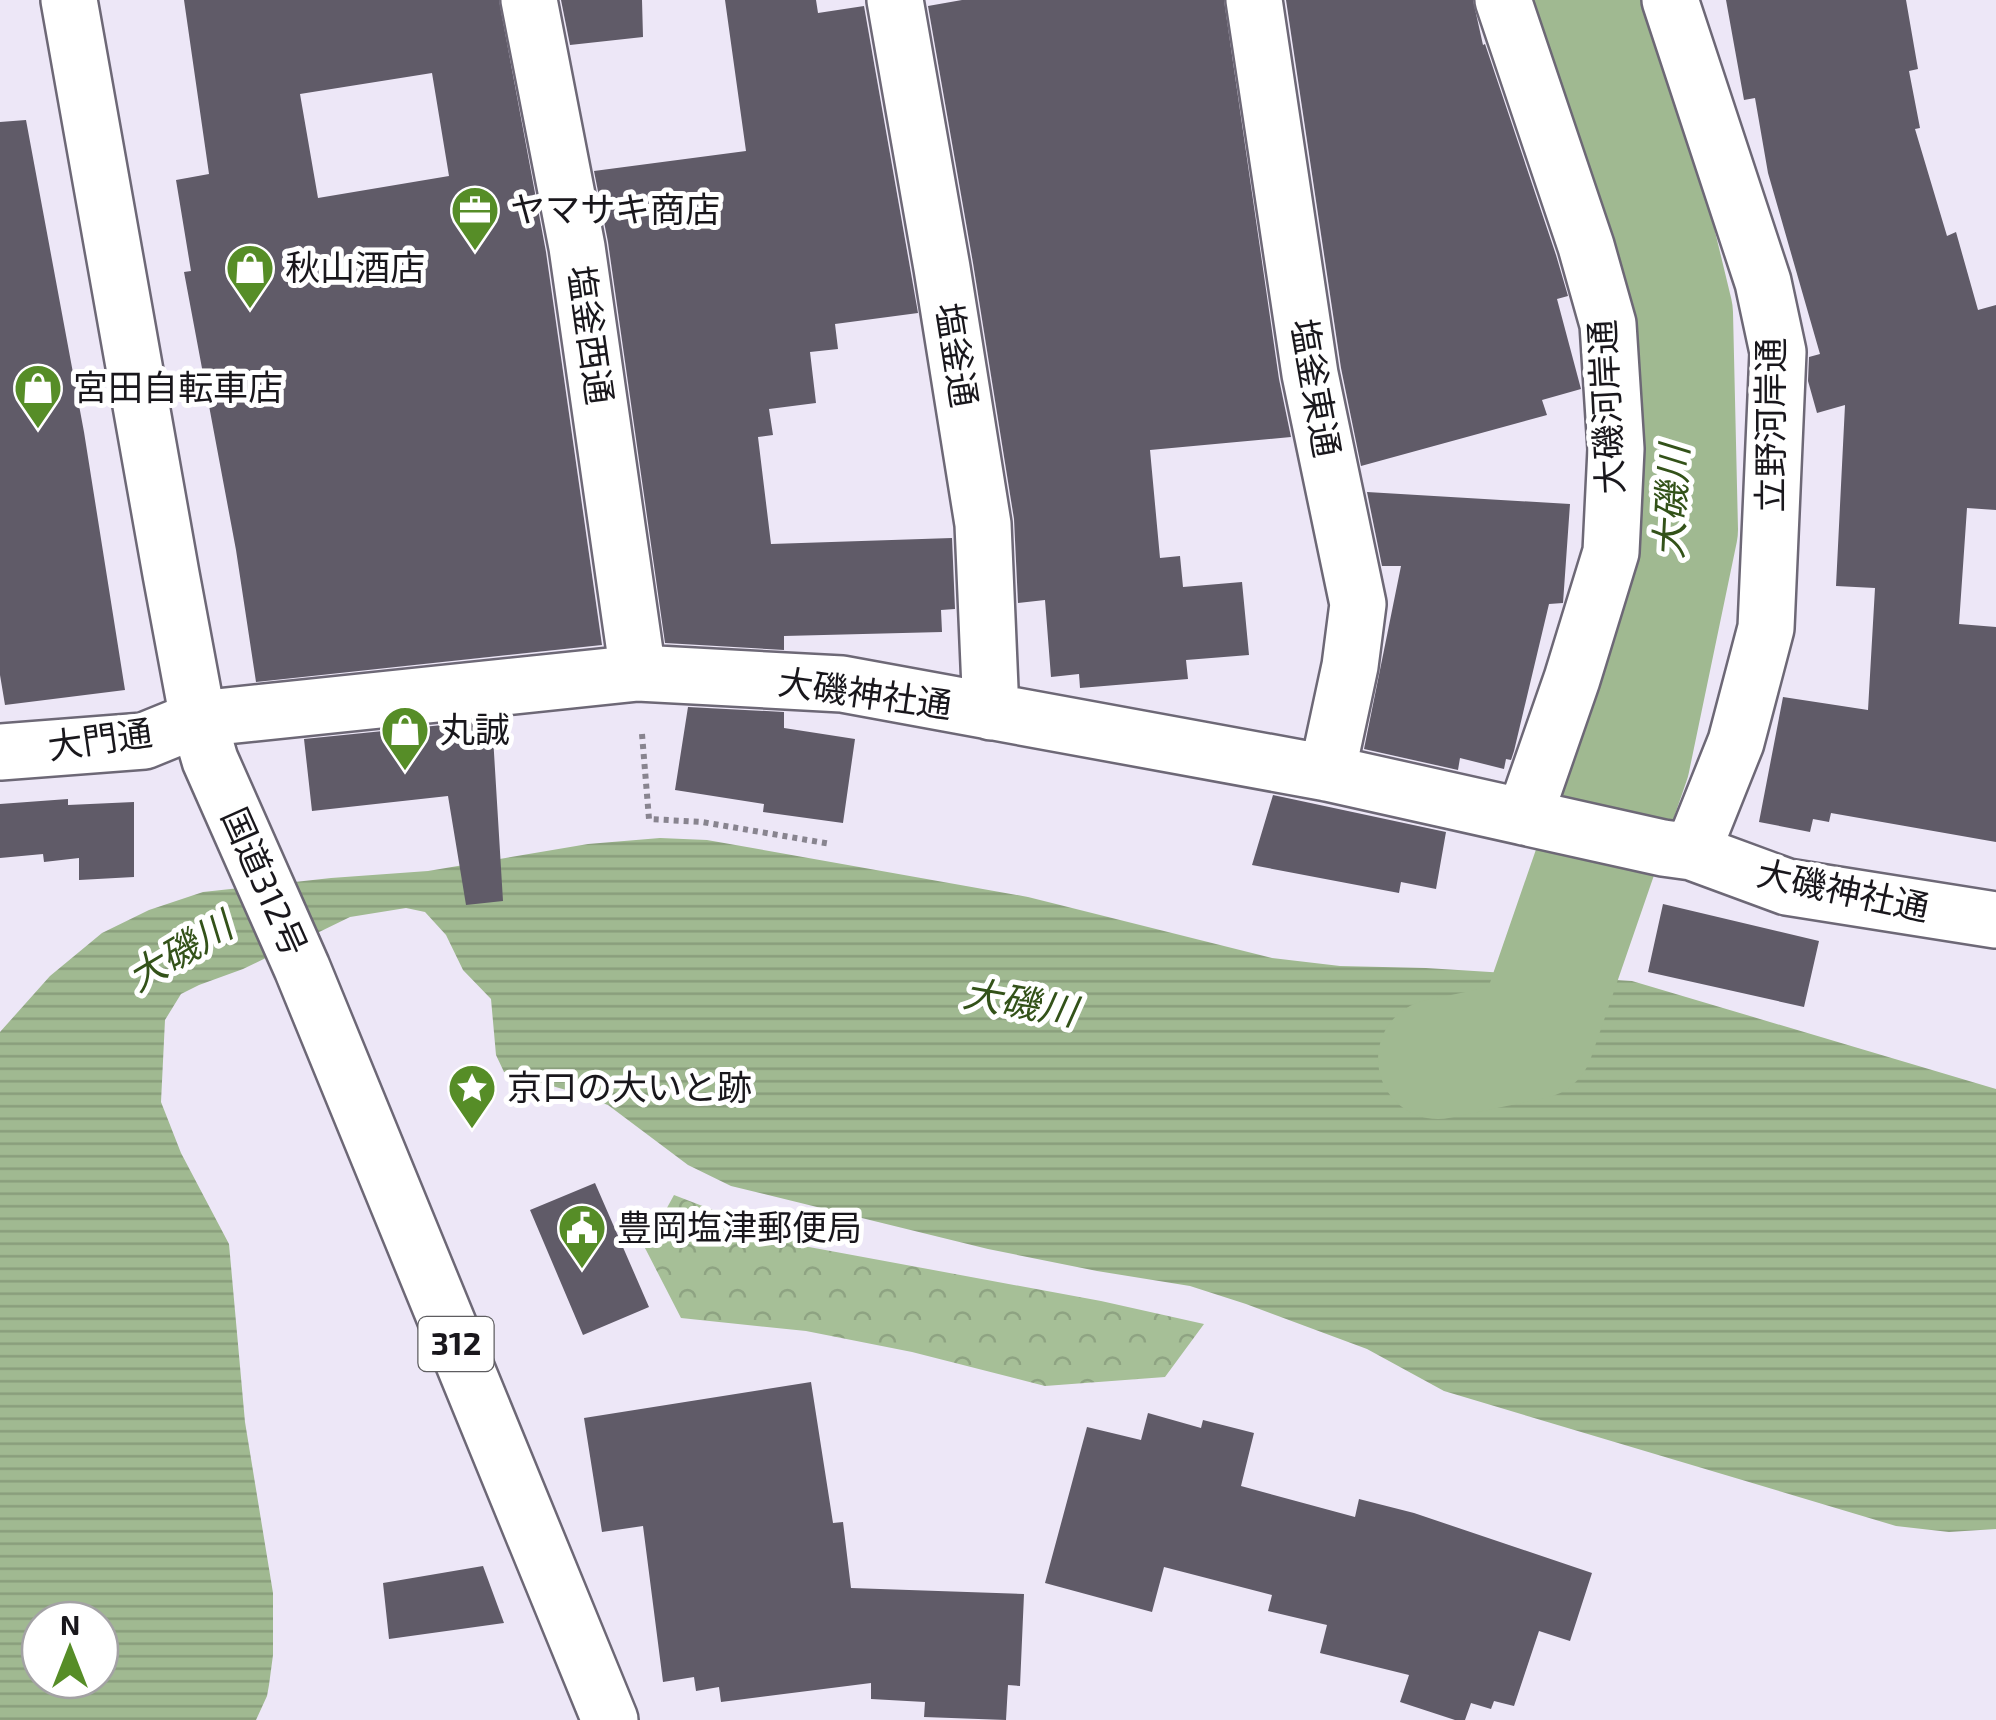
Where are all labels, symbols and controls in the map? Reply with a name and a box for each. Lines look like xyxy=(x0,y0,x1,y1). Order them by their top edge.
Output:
office icon: ヤマサキ商店 xyxy=(449,184,501,252)
place label: ヤマサキ商店 xyxy=(510,187,720,229)
shop icon: 秋山酒店 xyxy=(224,242,276,310)
place label: 秋山酒店 xyxy=(285,245,425,287)
street label: 塩釜西通 xyxy=(561,262,623,407)
street label: 塩釜通 xyxy=(929,300,987,410)
street label: 塩釜東通 xyxy=(1284,315,1350,460)
street label: 大磯河岸通 xyxy=(1579,319,1631,496)
street label: 立野河岸通 xyxy=(1748,337,1790,513)
shop icon: 宮田自転車店 xyxy=(12,362,64,430)
place label: 宮田自転車店 xyxy=(73,365,283,407)
water label: 大磯川 xyxy=(1644,440,1696,560)
street label: 大磯神社通 xyxy=(776,659,955,725)
shop icon: 丸誠 xyxy=(379,704,431,772)
place label: 丸誠 xyxy=(440,707,510,749)
street label: 大門通 xyxy=(45,710,155,766)
street label: 国道312号 xyxy=(214,800,317,962)
street label: 大磯神社通 xyxy=(1753,850,1933,928)
water label: 大磯川 xyxy=(118,899,243,999)
water label: 大磯川 xyxy=(960,968,1084,1034)
place icon: 京口の大いと跡 xyxy=(446,1062,498,1130)
place label: 京口の大いと跡 xyxy=(507,1065,752,1107)
public building icon: 豊岡塩津郵便局 xyxy=(556,1202,608,1270)
place label: 豊岡塩津郵便局 xyxy=(617,1205,862,1247)
road number: 312 xyxy=(418,1317,494,1371)
north arrow xyxy=(20,1600,120,1700)
text: N xyxy=(60,1607,80,1641)

